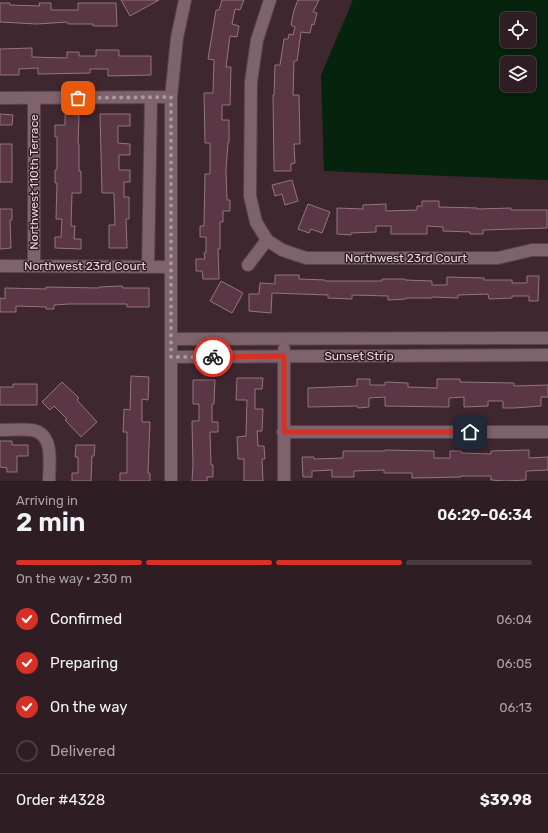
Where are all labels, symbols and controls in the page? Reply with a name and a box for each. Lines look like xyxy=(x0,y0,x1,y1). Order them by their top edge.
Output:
map controls xyxy=(500,12,536,92)
button: locate xyxy=(500,12,536,48)
button: layers xyxy=(500,56,536,92)
pin xyxy=(61,81,95,115)
icon: bag xyxy=(67,87,89,109)
street label: Northwest 110th Terrace xyxy=(27,114,41,250)
street label: Northwest 23rd Court xyxy=(345,251,467,265)
street label: Northwest 23rd Court xyxy=(24,259,146,273)
courier xyxy=(193,337,233,377)
icon: bike xyxy=(202,346,224,368)
street label: Sunset Strip xyxy=(324,349,394,363)
pin xyxy=(453,415,487,449)
icon: home xyxy=(459,421,481,443)
text: Arriving in xyxy=(16,493,78,508)
text: 06:29–06:34 xyxy=(437,506,532,524)
text: 2 min xyxy=(16,507,85,538)
text: On the way · 230 m xyxy=(16,571,132,586)
icon: check xyxy=(16,608,38,630)
text: Confirmed xyxy=(50,610,122,628)
text: 06:04 xyxy=(496,612,532,627)
icon: check xyxy=(16,652,38,674)
text: Preparing xyxy=(50,654,118,672)
text: 06:05 xyxy=(497,656,532,671)
icon: check xyxy=(16,696,38,718)
text: On the way xyxy=(50,698,128,716)
text: 06:13 xyxy=(499,700,532,715)
text: Delivered xyxy=(50,742,115,760)
text: Order #4328 xyxy=(16,791,105,809)
text: $39.98 xyxy=(480,791,532,809)

